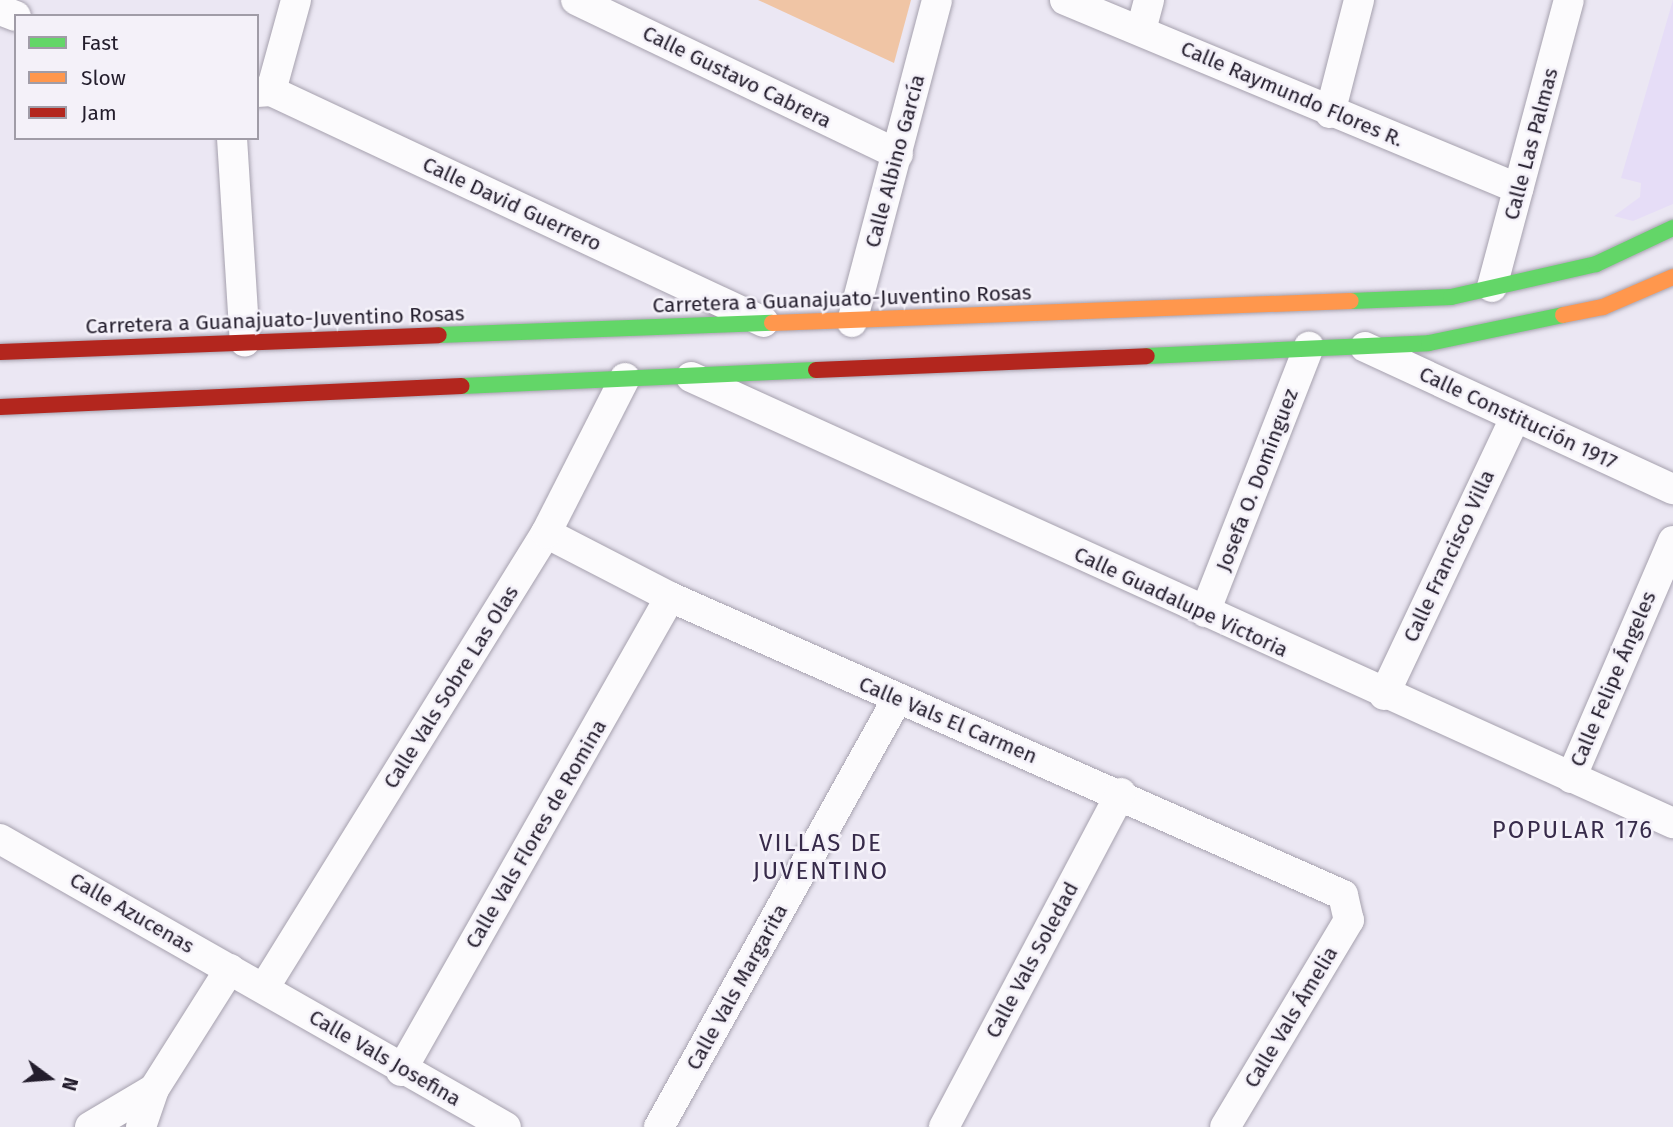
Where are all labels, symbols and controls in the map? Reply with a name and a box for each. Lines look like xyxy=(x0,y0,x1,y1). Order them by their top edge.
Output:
legend xyxy=(14,14,259,140)
street label: Calle Gustavo Cabrera xyxy=(638,20,836,134)
text: Fast xyxy=(81,30,119,56)
street label: Calle Raymundo Flores R. xyxy=(1177,36,1407,152)
text: Slow xyxy=(81,65,126,91)
street label: Calle Las Palmas xyxy=(1499,65,1563,223)
street label: Calle Albino García xyxy=(860,72,930,250)
text: Jam xyxy=(81,100,117,126)
street label: Calle David Guerrero xyxy=(419,151,605,257)
street label: Carretera a Guanajuato-Juventino Rosas xyxy=(652,280,1032,318)
street label: Carretera a Guanajuato-Juventino Rosas xyxy=(85,301,465,339)
street label: Calle Constitución 1917 xyxy=(1415,361,1621,475)
street label: Josefa O. Domínguez xyxy=(1211,385,1303,575)
street label: Calle Francisco Villa xyxy=(1398,466,1500,646)
street label: Calle Guadalupe Victoria xyxy=(1070,541,1292,663)
street label: Calle Vals Sobre Las Olas xyxy=(378,581,524,793)
street label: Calle Felipe Ángeles xyxy=(1565,587,1661,771)
street label: Calle Vals El Carmen xyxy=(855,671,1041,769)
street label: Calle Vals Flores de Romina xyxy=(460,715,612,953)
district label: POPULAR 176 xyxy=(1493,817,1653,845)
district label: VILLAS DE JUVENTINO xyxy=(754,830,888,886)
street label: Calle Azucenas xyxy=(65,867,199,959)
street label: Calle Vals Soledad xyxy=(980,878,1084,1042)
street label: Calle Vals Margarita xyxy=(681,900,793,1074)
street label: Calle Vals Ámelia xyxy=(1239,942,1343,1092)
street label: Calle Vals Josefina xyxy=(305,1004,465,1112)
north arrow xyxy=(14,1043,84,1113)
text: N xyxy=(57,1075,82,1093)

